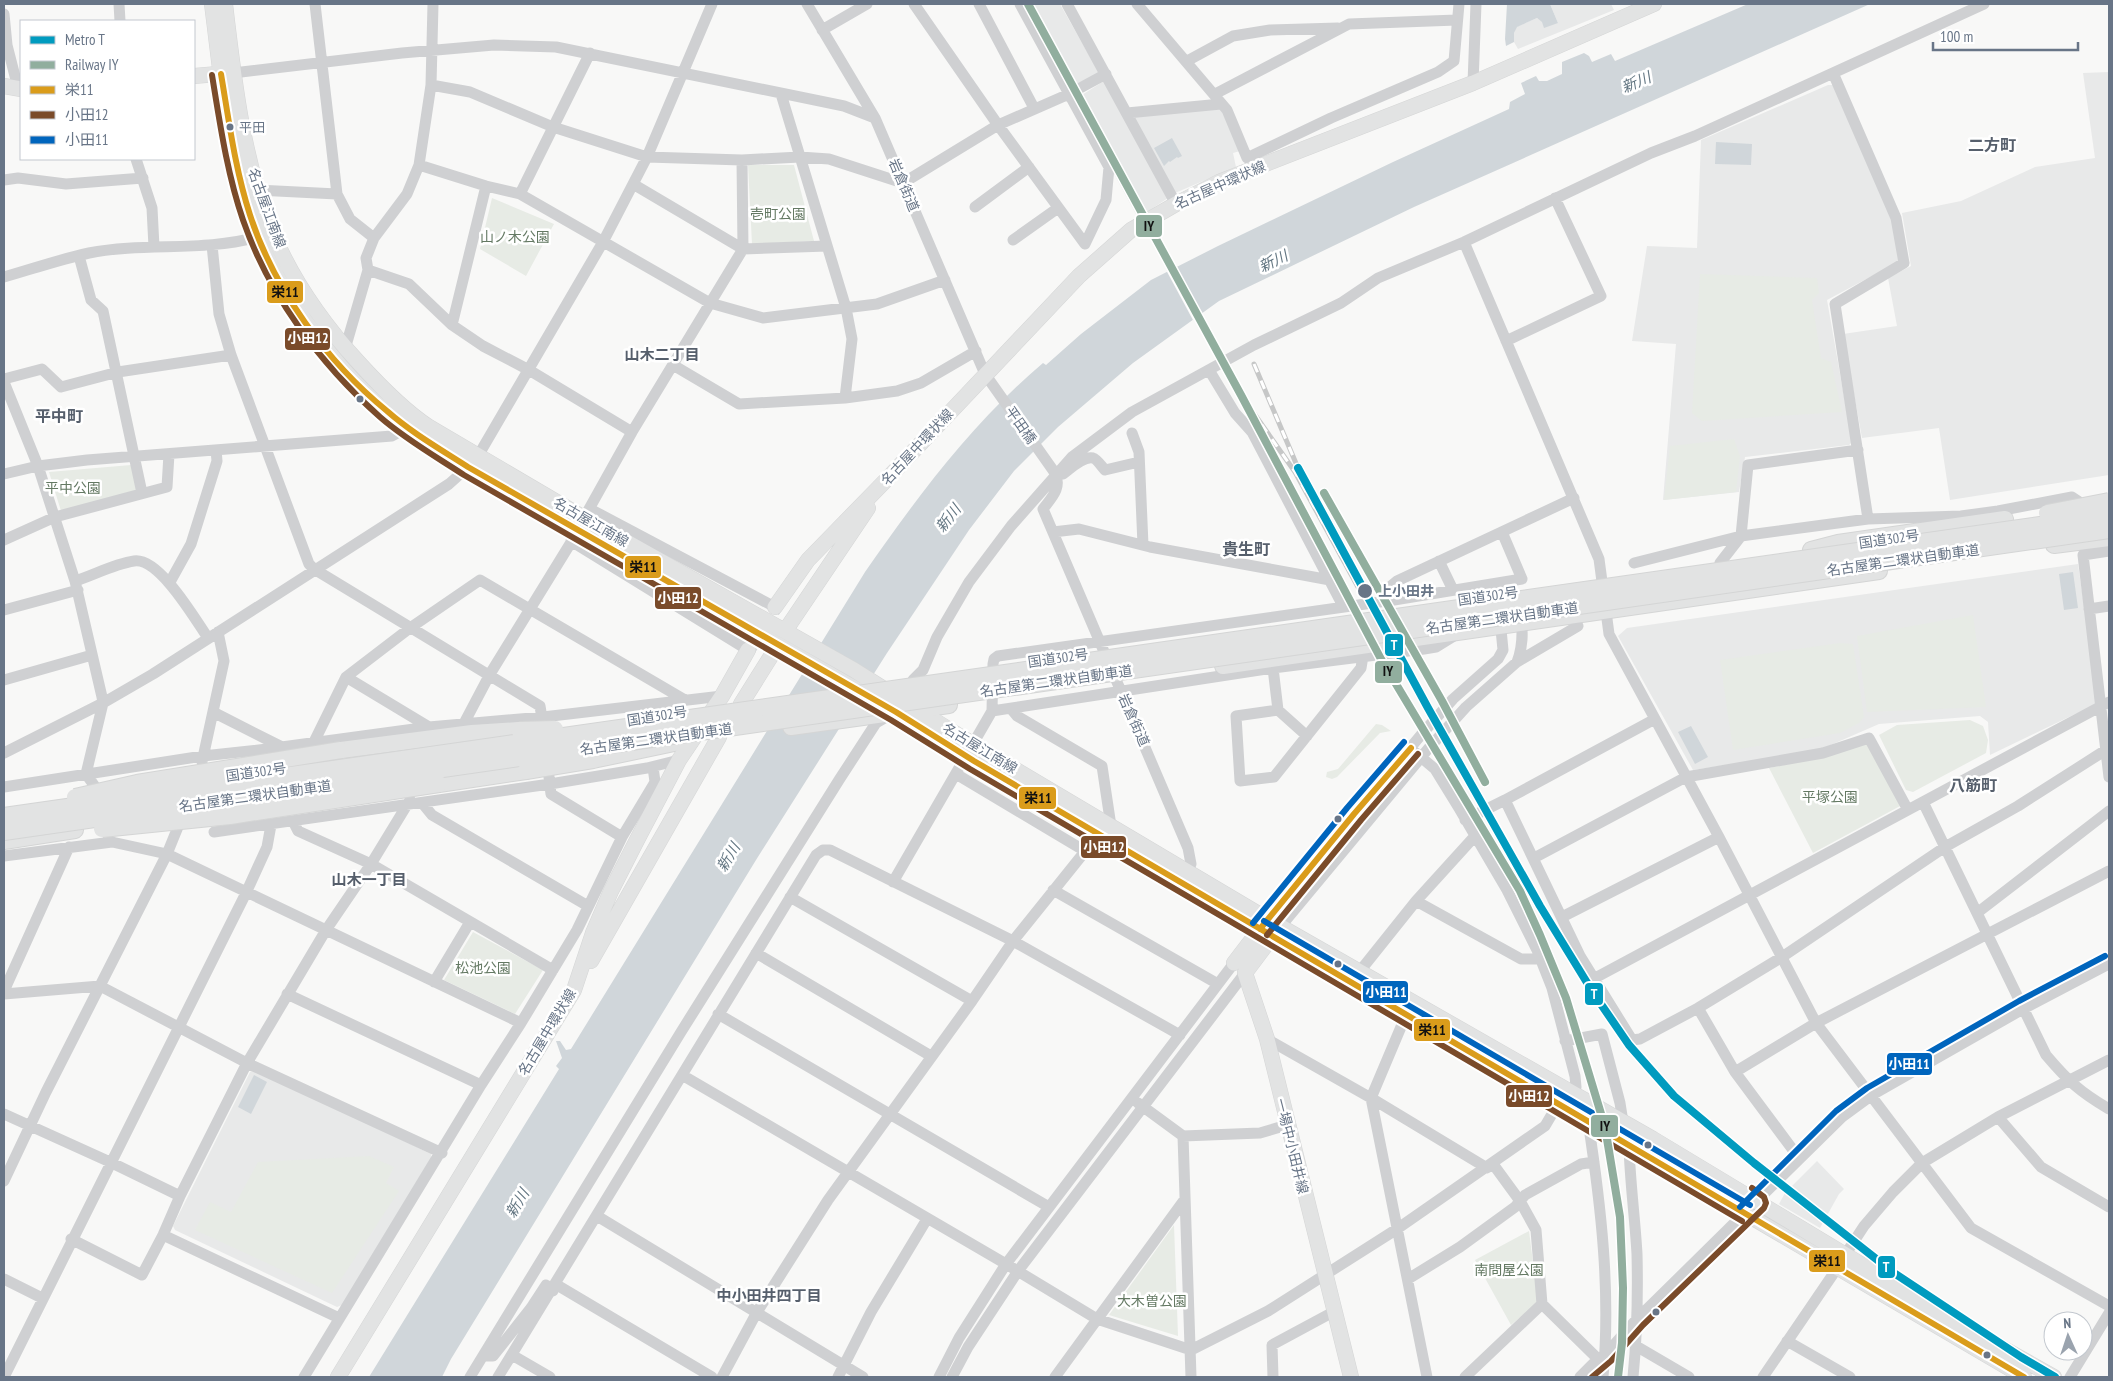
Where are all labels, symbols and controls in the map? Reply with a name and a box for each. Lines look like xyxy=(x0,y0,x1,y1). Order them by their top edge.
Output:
legend xyxy=(20,20,195,160)
scale bar xyxy=(1933,20,2078,52)
text: 100 m xyxy=(1940,27,1973,46)
text: Metro T xyxy=(65,30,105,49)
text: Railway IY xyxy=(65,55,119,74)
water label: 新川 xyxy=(1618,67,1655,97)
text: 栄11 xyxy=(65,80,94,99)
text: 小田12 xyxy=(65,105,109,124)
place label: 平田 xyxy=(239,119,265,136)
marker: 平田 xyxy=(225,122,235,132)
text: 小田11 xyxy=(65,130,109,149)
district label: 二方町 xyxy=(1968,135,2016,155)
street label: 岩倉街道 xyxy=(885,156,923,214)
street label: 名古屋中環状線 xyxy=(1172,157,1268,213)
street label: 名古屋江南線 xyxy=(244,165,290,251)
park label: 壱町公園 xyxy=(750,205,806,223)
line badge: IY xyxy=(1135,214,1163,238)
text: IY xyxy=(1144,217,1154,235)
park label: 山ノ木公園 xyxy=(480,228,550,246)
water label: 新川 xyxy=(1255,245,1292,276)
line badge: 栄11 xyxy=(266,280,304,304)
text: 栄11 xyxy=(271,283,299,301)
line badge: 小田12 xyxy=(284,327,331,351)
text: 小田12 xyxy=(287,329,329,347)
district label: 山木二丁目 xyxy=(624,345,700,364)
unlabelled marker xyxy=(355,394,365,404)
street label: 平田橋 xyxy=(1002,403,1040,447)
street label: 名古屋中環状線 xyxy=(877,405,957,489)
district label: 平中町 xyxy=(35,406,83,426)
park label: 平中公園 xyxy=(45,479,101,497)
street label: 名古屋江南線 xyxy=(550,493,632,551)
water label: 新川 xyxy=(931,499,966,536)
street label: 国道302号 xyxy=(1858,526,1920,552)
district label: 貴生町 xyxy=(1222,539,1270,559)
street label: 名古屋第二環状自動車道 xyxy=(1825,540,1981,580)
line badge: 栄11 xyxy=(624,555,662,579)
text: 栄11 xyxy=(629,558,657,576)
marker: 上小田井 xyxy=(1356,582,1374,600)
place label: 上小田井 xyxy=(1378,582,1434,600)
street label: 国道302号 xyxy=(1457,583,1519,609)
line badge: 小田12 xyxy=(654,586,702,610)
text: 小田12 xyxy=(657,589,699,607)
street label: 名古屋第二環状自動車道 xyxy=(1424,598,1580,638)
line badge: T xyxy=(1384,633,1404,657)
text: T xyxy=(1391,636,1398,654)
street label: 国道302号 xyxy=(1027,645,1089,671)
line badge: IY xyxy=(1374,660,1403,684)
street label: 名古屋第二環状自動車道 xyxy=(978,661,1134,701)
text: IY xyxy=(1383,662,1393,680)
street label: 岩倉街道 xyxy=(1114,691,1154,749)
street label: 国道302号 xyxy=(626,702,688,730)
street label: 名古屋第二環状自動車道 xyxy=(578,719,734,759)
street label: 名古屋江南線 xyxy=(939,719,1021,777)
street label: 国道302号 xyxy=(225,759,287,785)
district label: 八筋町 xyxy=(1949,775,1997,795)
street label: 名古屋第二環状自動車道 xyxy=(177,776,333,816)
line badge: 栄11 xyxy=(1018,786,1057,810)
park label: 平塚公園 xyxy=(1802,788,1858,806)
text: 栄11 xyxy=(1024,789,1052,807)
unlabelled marker xyxy=(1333,814,1343,824)
line badge: 小田12 xyxy=(1080,835,1127,859)
water label: 新川 xyxy=(712,838,745,875)
text: 小田12 xyxy=(1083,838,1125,856)
district label: 山木一丁目 xyxy=(331,870,407,889)
park label: 松池公園 xyxy=(455,959,511,977)
unlabelled marker xyxy=(1333,959,1343,969)
line badge: 小田11 xyxy=(1362,980,1409,1004)
line badge: T xyxy=(1584,982,1604,1006)
text: 小田11 xyxy=(1365,983,1407,1001)
street label: 名古屋中環状線 xyxy=(514,985,580,1079)
text: T xyxy=(1591,985,1598,1003)
line badge: 栄11 xyxy=(1413,1018,1451,1042)
text: 栄11 xyxy=(1418,1021,1446,1039)
line badge: 小田11 xyxy=(1886,1052,1933,1076)
text: 小田11 xyxy=(1888,1055,1930,1073)
line badge: 小田12 xyxy=(1505,1084,1553,1108)
text: 小田12 xyxy=(1508,1087,1550,1105)
street label: 一場中小田井線 xyxy=(1271,1096,1313,1196)
line badge: IY xyxy=(1590,1114,1619,1138)
text: IY xyxy=(1600,1117,1610,1135)
unlabelled marker xyxy=(1643,1140,1653,1150)
water label: 新川 xyxy=(501,1184,534,1221)
line badge: 栄11 xyxy=(1808,1249,1846,1273)
text: 栄11 xyxy=(1813,1252,1841,1270)
line badge: T xyxy=(1877,1255,1896,1279)
text: T xyxy=(1883,1258,1890,1276)
park label: 南問屋公園 xyxy=(1474,1261,1544,1279)
district label: 中小田井四丁目 xyxy=(716,1286,822,1305)
park label: 大木曽公園 xyxy=(1117,1292,1187,1310)
unlabelled marker xyxy=(1651,1307,1661,1317)
north arrow xyxy=(2043,1311,2093,1361)
text: N xyxy=(2063,1314,2072,1332)
unlabelled marker xyxy=(1982,1350,1992,1360)

